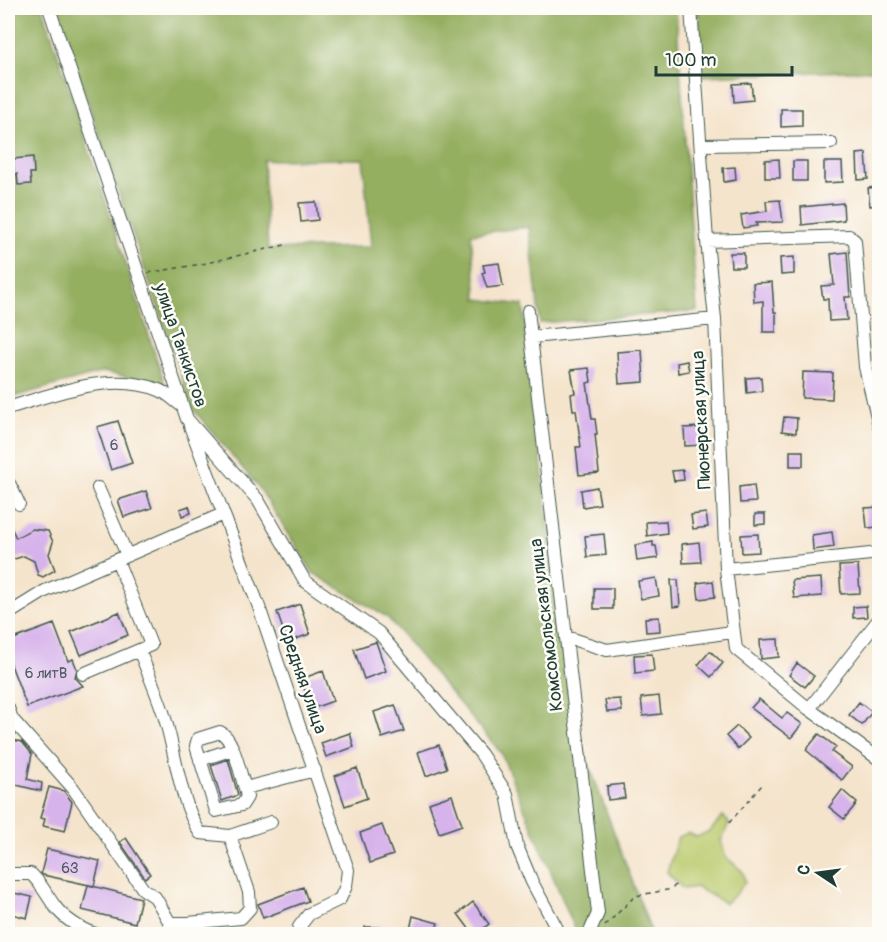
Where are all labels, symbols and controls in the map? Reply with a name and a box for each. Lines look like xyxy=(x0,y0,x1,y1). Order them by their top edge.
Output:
scale bar xyxy=(656,39,792,77)
text: 100 m xyxy=(665,49,717,72)
street label: улица Танкистов xyxy=(148,279,213,410)
street label: Пионерская улица xyxy=(686,350,717,490)
house number: 6 xyxy=(110,436,118,455)
street label: Комсомольская улица xyxy=(524,537,569,713)
street label: Средняя улица xyxy=(273,622,332,737)
house number: 6 литВ xyxy=(25,664,67,683)
north arrow xyxy=(788,843,848,903)
house number: 6З xyxy=(61,859,79,878)
text: С xyxy=(794,863,815,877)

